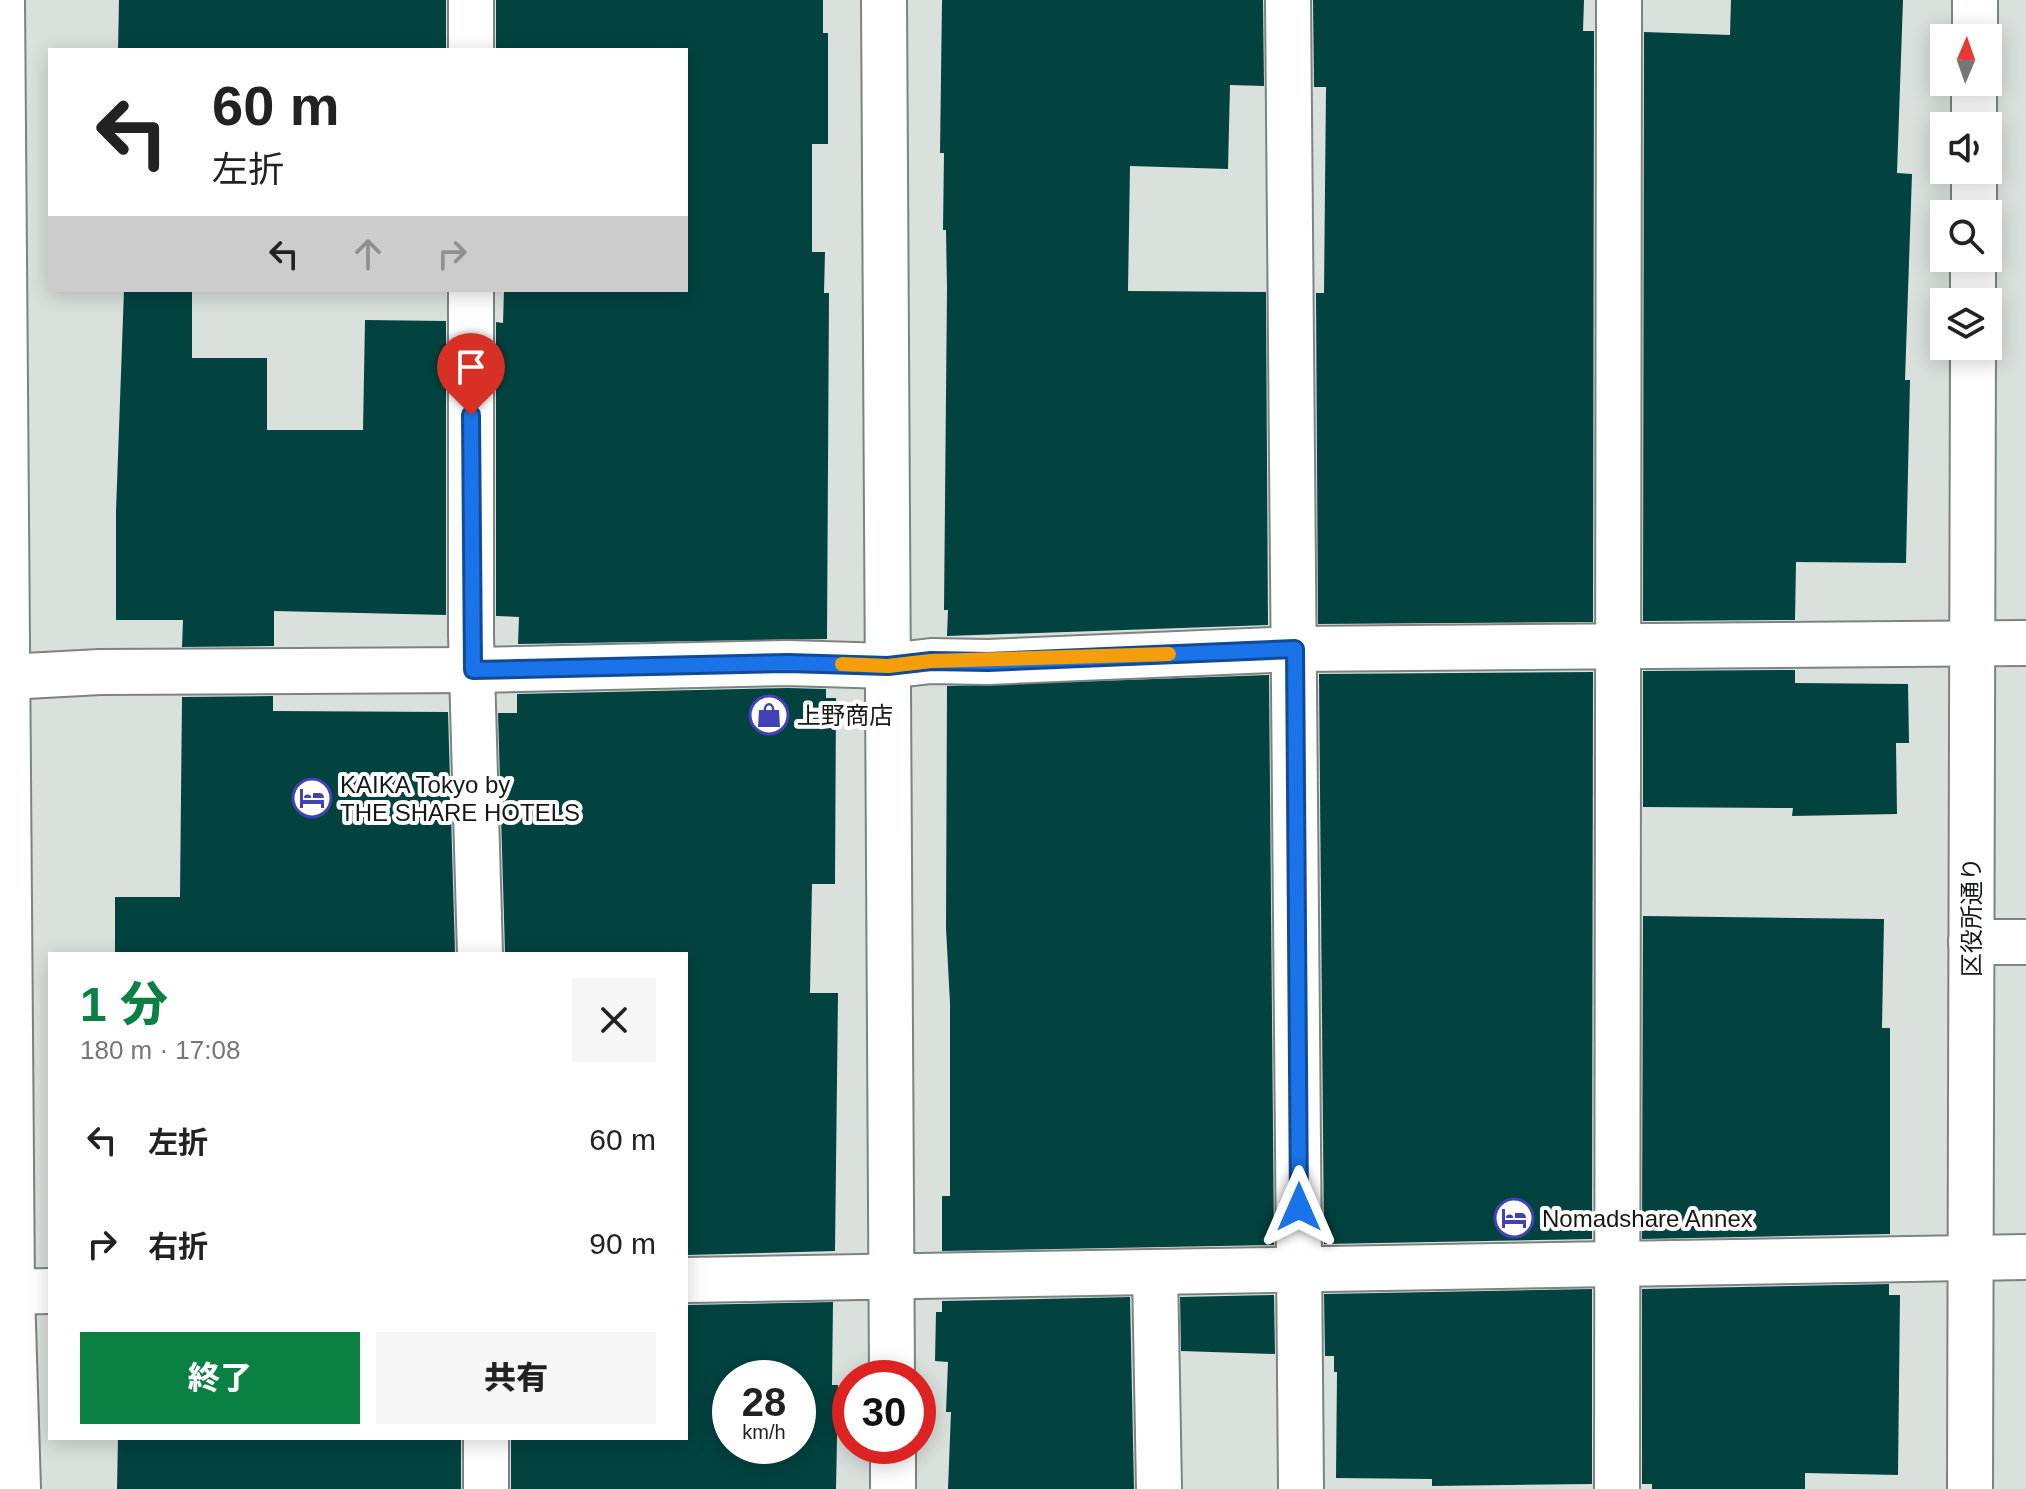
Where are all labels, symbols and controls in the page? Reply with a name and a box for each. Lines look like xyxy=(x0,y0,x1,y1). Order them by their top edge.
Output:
north arrow xyxy=(1930,24,2002,96)
map controls xyxy=(1930,24,2002,360)
text: 60 m xyxy=(212,74,340,137)
icon: left xyxy=(80,80,184,184)
button: sound xyxy=(1930,112,2002,184)
text: 左折 xyxy=(212,149,284,190)
button: search xyxy=(1930,200,2002,272)
icon: left xyxy=(262,232,306,276)
icon: ahead xyxy=(346,232,390,276)
icon: right xyxy=(430,232,474,276)
button: layers xyxy=(1930,288,2002,360)
pin xyxy=(437,333,505,415)
icon: arrive xyxy=(449,345,493,389)
shop icon: 上野商店 xyxy=(748,694,790,736)
place label: 上野商店 xyxy=(797,702,893,729)
place label: KAIKA Tokyo by THE SHARE HOTELS xyxy=(340,771,580,826)
hotel icon: KAIKA Tokyo by THE SHARE HOTELS xyxy=(291,777,333,819)
street label: 区役所通り xyxy=(1958,857,1985,977)
text: 1 分 xyxy=(80,978,168,1031)
button: close xyxy=(572,978,656,1062)
text: 180 m · 17:08 xyxy=(80,1035,240,1065)
icon: left xyxy=(80,1118,124,1162)
text: 60 m xyxy=(589,1123,656,1156)
text: 左折 xyxy=(148,1126,208,1159)
position arrow xyxy=(1257,1165,1341,1249)
hotel icon: Nomadshare Annex xyxy=(1493,1197,1535,1239)
place label: Nomadshare Annex xyxy=(1542,1205,1753,1232)
icon: right xyxy=(80,1222,124,1266)
text: 90 m xyxy=(589,1227,656,1260)
text: 右折 xyxy=(148,1230,208,1263)
button: 終了 xyxy=(80,1332,360,1424)
button: 共有 xyxy=(376,1332,656,1424)
speed limit sign: 30 xyxy=(832,1360,936,1464)
text: 28 xyxy=(742,1380,786,1424)
text: km/h xyxy=(742,1421,786,1443)

